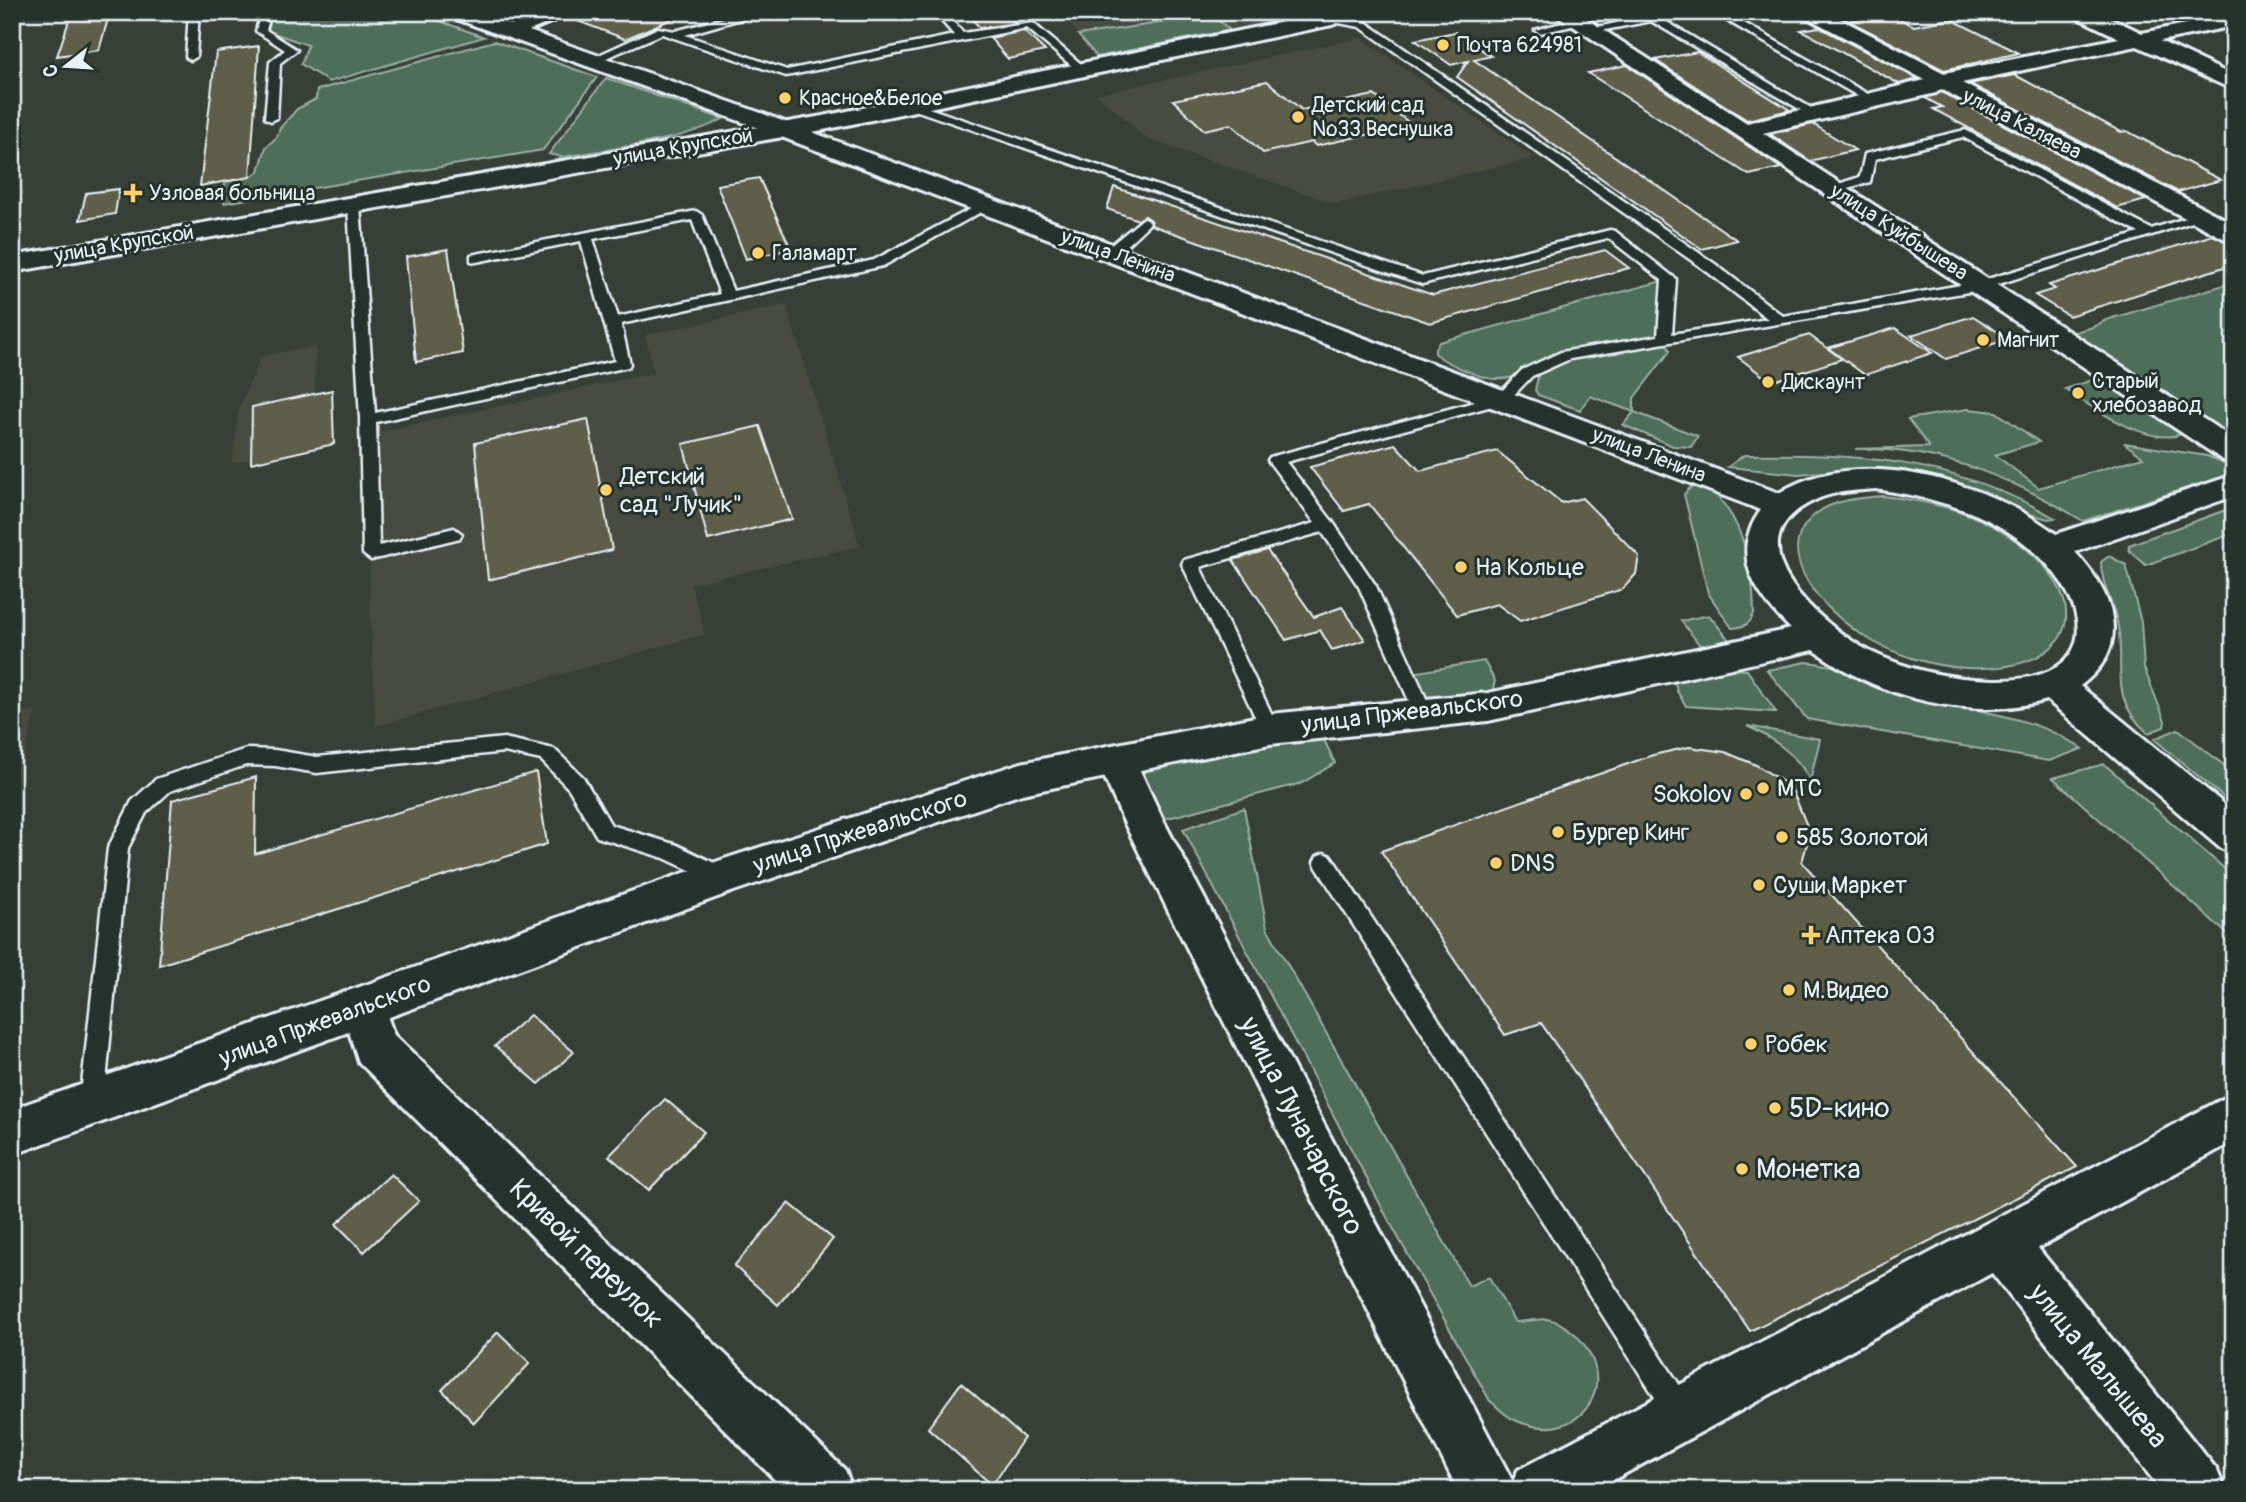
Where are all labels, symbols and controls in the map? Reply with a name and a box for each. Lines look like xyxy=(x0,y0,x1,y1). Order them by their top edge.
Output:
north arrow xyxy=(32,32,102,102)
place label: Почта 624981 xyxy=(1457,32,1582,59)
marker: Почта 624981 xyxy=(1435,37,1451,53)
text: С xyxy=(37,61,64,80)
street label: улица Каляева xyxy=(1957,82,2086,166)
place label: Красное&Белое xyxy=(799,85,943,112)
marker: Красное&Белое xyxy=(777,90,793,106)
place label: Детский сад №33 Веснушка xyxy=(1311,92,1453,143)
marker: Детский сад №33 Веснушка xyxy=(1290,109,1306,125)
street label: улица Крупской xyxy=(610,121,755,173)
street label: улица Куйбышева xyxy=(1824,177,1973,287)
place label: Узловая больница xyxy=(149,180,315,207)
marker: Узловая больница xyxy=(123,183,143,203)
street label: улица Крупской xyxy=(51,218,196,270)
street label: улица Ленина xyxy=(1056,222,1179,289)
place label: Галамарт xyxy=(772,240,857,267)
marker: Галамарт xyxy=(750,245,766,261)
place label: Магнит xyxy=(1997,327,2060,354)
marker: Магнит xyxy=(1975,332,1991,348)
place label: Старый хлебозавод xyxy=(2092,368,2202,419)
place label: Дискаунт xyxy=(1781,369,1866,396)
marker: Дискаунт xyxy=(1760,374,1776,390)
marker: Старый хлебозавод xyxy=(2070,385,2086,401)
street label: улица Ленина xyxy=(1587,421,1710,489)
place label: Детский сад "Лучик" xyxy=(619,462,742,519)
marker: Детский сад "Лучик" xyxy=(598,482,614,498)
place label: На Кольце xyxy=(1475,553,1584,582)
marker: На Кольце xyxy=(1453,559,1469,575)
street label: улица Пржевальского xyxy=(1299,684,1525,740)
place label: МТС xyxy=(1777,774,1822,803)
place label: Sokolov xyxy=(1653,780,1732,809)
marker: МТС xyxy=(1755,780,1771,796)
street label: улица Пржевальского xyxy=(748,784,971,881)
marker: Sokolov xyxy=(1738,786,1754,802)
place label: Бургер Кинг xyxy=(1572,818,1689,847)
place label: 585 Золотой xyxy=(1796,823,1929,852)
marker: Бургер Кинг xyxy=(1550,824,1566,840)
marker: 585 Золотой xyxy=(1774,829,1790,845)
place label: DNS xyxy=(1510,849,1555,878)
marker: DNS xyxy=(1488,855,1504,871)
place label: Суши Маркет xyxy=(1773,871,1907,900)
marker: Суши Маркет xyxy=(1751,877,1767,893)
place label: Аптека 03 xyxy=(1825,921,1935,950)
marker: Аптека 03 xyxy=(1803,927,1819,943)
street label: улица Пржевальского xyxy=(214,969,435,1073)
place label: М.Видео xyxy=(1803,976,1889,1005)
marker: М.Видео xyxy=(1781,982,1797,998)
street label: улица Луначарского xyxy=(1230,1010,1371,1241)
place label: Робек xyxy=(1765,1030,1828,1059)
marker: Робек xyxy=(1743,1036,1759,1052)
place label: 5D-кино xyxy=(1789,1091,1890,1126)
marker: 5D-кино xyxy=(1767,1100,1783,1116)
place label: Монетка xyxy=(1756,1152,1860,1187)
marker: Монетка xyxy=(1734,1161,1750,1177)
street label: Кривой переулок xyxy=(501,1171,671,1337)
street label: улица Малышева xyxy=(2020,1276,2175,1456)

